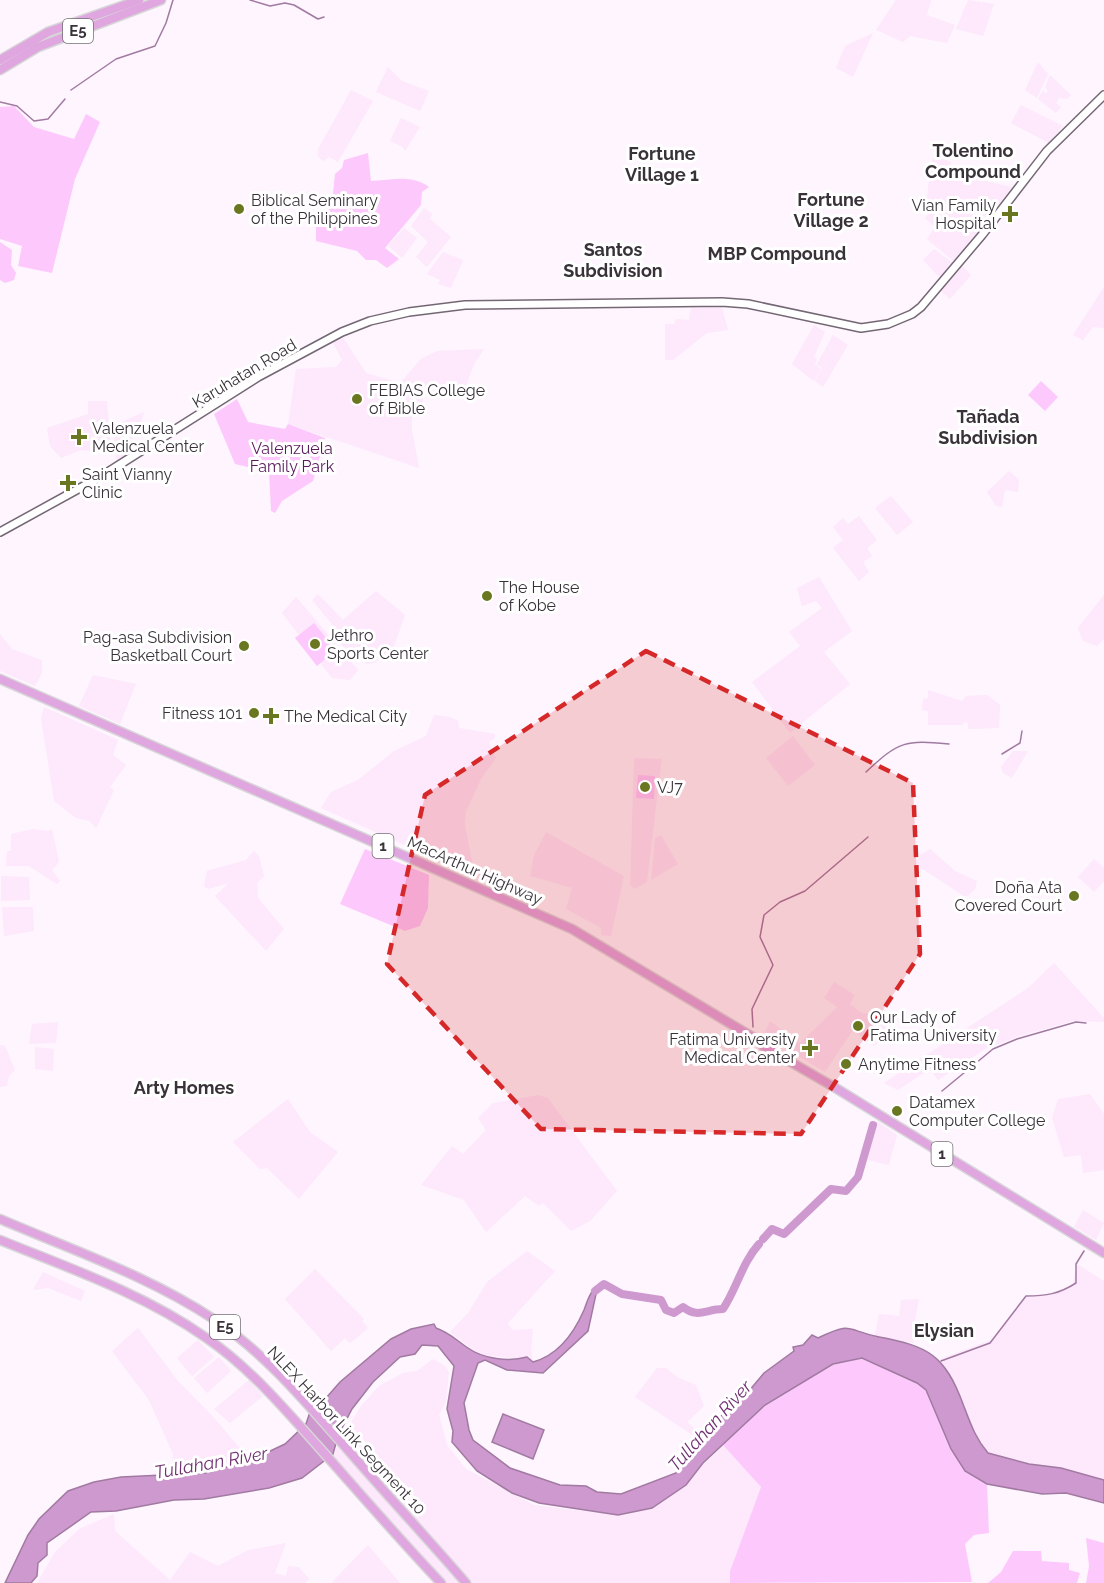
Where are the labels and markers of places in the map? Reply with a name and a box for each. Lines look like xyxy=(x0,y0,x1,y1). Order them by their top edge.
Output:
place label: Biblical Seminary of the Philippines xyxy=(251,191,378,228)
place label: Vian Family Hospital xyxy=(911,196,997,233)
marker: Biblical Seminary of the Philippines xyxy=(232,202,246,216)
marker: Vian Family Hospital xyxy=(1001,205,1019,223)
place label: FEBIAS College of Bible xyxy=(369,381,485,418)
marker: FEBIAS College of Bible xyxy=(350,392,364,406)
place label: Valenzuela Medical Center xyxy=(92,419,204,456)
marker: Valenzuela Medical Center xyxy=(70,428,88,446)
place label: Saint Vianny Clinic xyxy=(82,465,173,502)
marker: Saint Vianny Clinic xyxy=(59,474,77,492)
place label: The House of Kobe xyxy=(499,578,579,615)
marker: The House of Kobe xyxy=(480,589,494,603)
place label: Jethro Sports Center xyxy=(327,626,429,663)
place label: Pag-asa Subdivision Basketball Court xyxy=(83,628,233,665)
marker: Jethro Sports Center xyxy=(308,637,322,651)
marker: Pag-asa Subdivision Basketball Court xyxy=(237,639,251,653)
place label: Fitness 101 xyxy=(162,704,242,723)
marker: Fitness 101 xyxy=(247,706,261,720)
marker: The Medical City xyxy=(262,707,280,725)
place label: The Medical City xyxy=(284,707,408,726)
place label: VJ7 xyxy=(657,778,683,797)
marker: VJ7 xyxy=(638,780,652,794)
place label: Doña Ata Covered Court xyxy=(954,878,1063,915)
marker: Doña Ata Covered Court xyxy=(1067,889,1081,903)
place label: Our Lady of Fatima University xyxy=(870,1008,997,1045)
marker: Our Lady of Fatima University xyxy=(851,1019,865,1033)
place label: Fatima University Medical Center xyxy=(669,1030,796,1067)
marker: Fatima University Medical Center xyxy=(801,1039,819,1057)
place label: Anytime Fitness xyxy=(858,1055,976,1074)
marker: Anytime Fitness xyxy=(839,1057,853,1071)
place label: Datamex Computer College xyxy=(909,1093,1045,1130)
marker: Datamex Computer College xyxy=(890,1104,904,1118)

